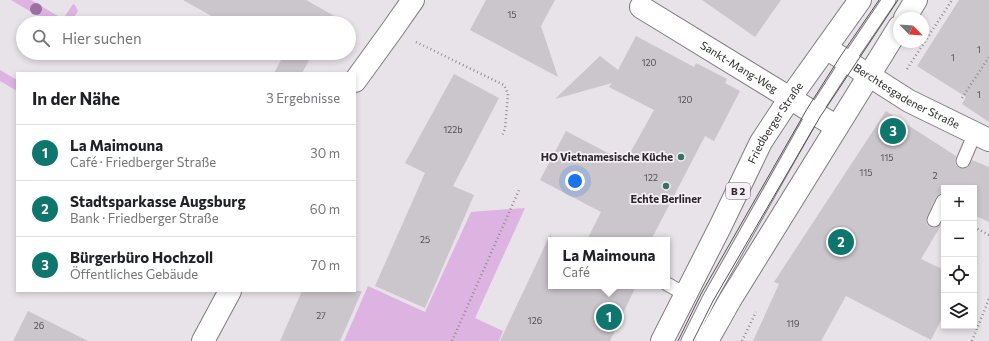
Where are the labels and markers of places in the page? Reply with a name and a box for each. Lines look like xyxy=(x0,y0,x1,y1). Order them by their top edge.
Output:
pin: 3 xyxy=(880,116,906,146)
place label: HO Vietnamesische Küche xyxy=(541,150,673,163)
marker: HO Vietnamesische Küche xyxy=(676,152,686,162)
marker: Echte Berliner xyxy=(661,181,671,191)
place label: Echte Berliner xyxy=(630,192,702,205)
pin: 2 xyxy=(828,227,854,257)
pin: 1 xyxy=(596,302,622,332)

